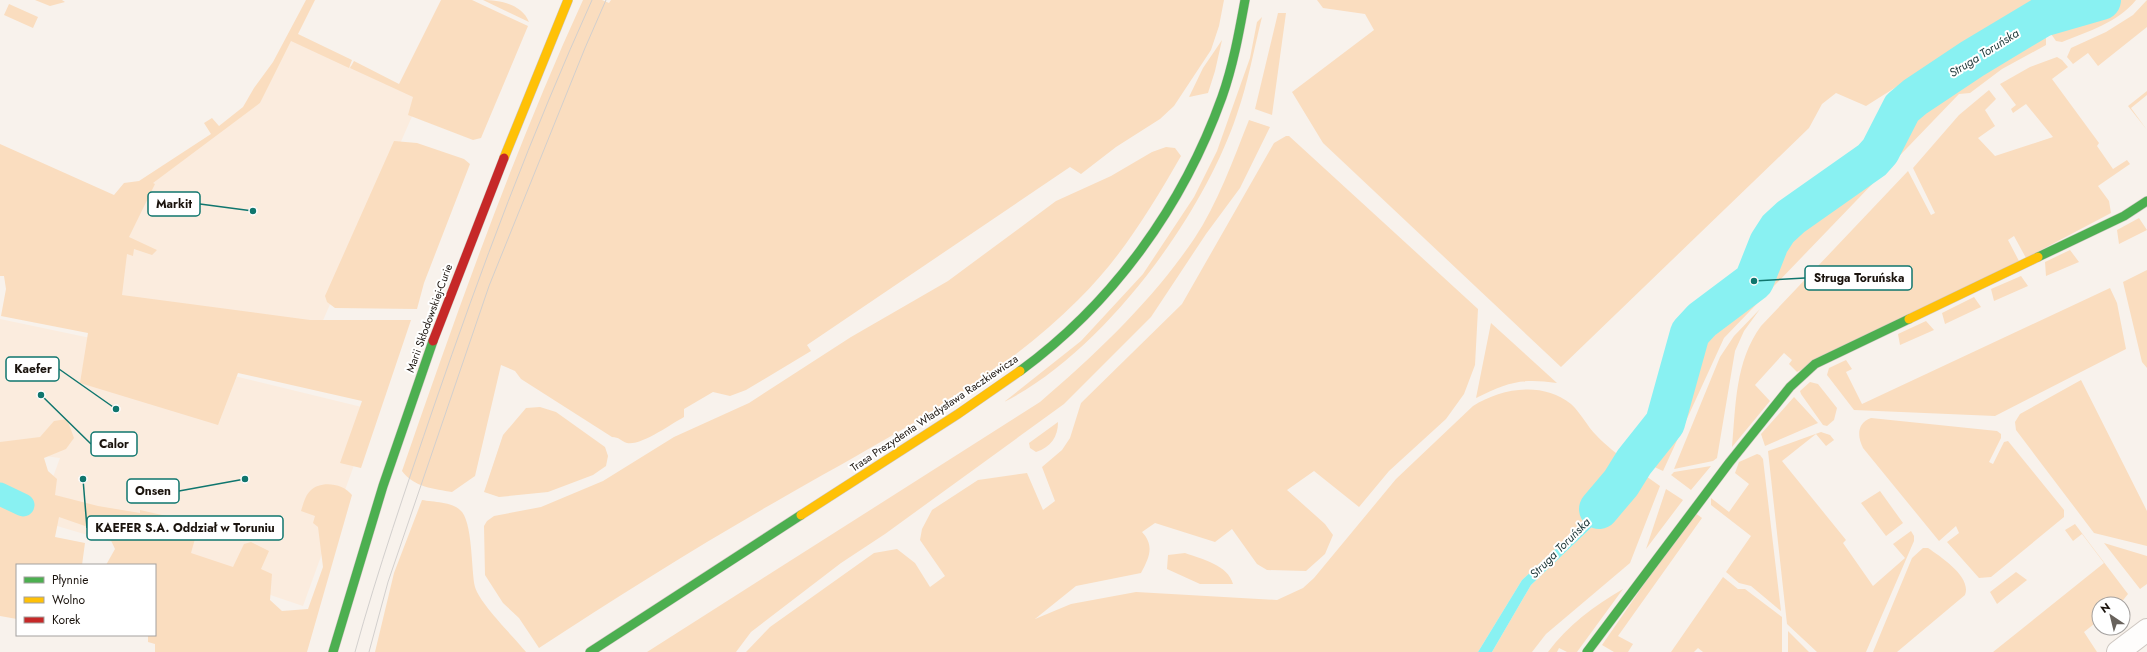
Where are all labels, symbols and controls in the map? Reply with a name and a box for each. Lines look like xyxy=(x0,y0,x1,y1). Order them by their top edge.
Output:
water label: Struga Toruńska xyxy=(1946,24,2023,82)
callout: Markit xyxy=(148,192,200,216)
text: Markit xyxy=(156,195,192,213)
street label: Marii Skłodowskiej-Curie xyxy=(402,261,456,375)
callout: Struga Toruńska xyxy=(1805,266,1912,290)
text: Struga Toruńska xyxy=(1814,269,1904,287)
street label: Trasa Prezydenta Władysława Raczkiewicza xyxy=(847,351,1021,475)
callout: Kaefer xyxy=(6,357,59,381)
text: Kaefer xyxy=(14,360,52,378)
callout: Calor xyxy=(91,432,137,456)
text: Calor xyxy=(99,435,129,453)
callout: Onsen xyxy=(127,479,179,503)
text: Onsen xyxy=(135,482,171,500)
water label: Struga Toruńska xyxy=(1526,513,1595,582)
callout: KAEFER S.A. Oddział w Toruniu xyxy=(87,516,283,540)
text: KAEFER S.A. Oddział w Toruniu xyxy=(95,519,275,537)
legend xyxy=(16,564,156,636)
text: Płynnie xyxy=(52,571,89,589)
text: Wolno xyxy=(52,591,86,609)
north arrow xyxy=(2091,596,2131,636)
text: N xyxy=(2097,599,2113,617)
text: Korek xyxy=(52,611,81,629)

